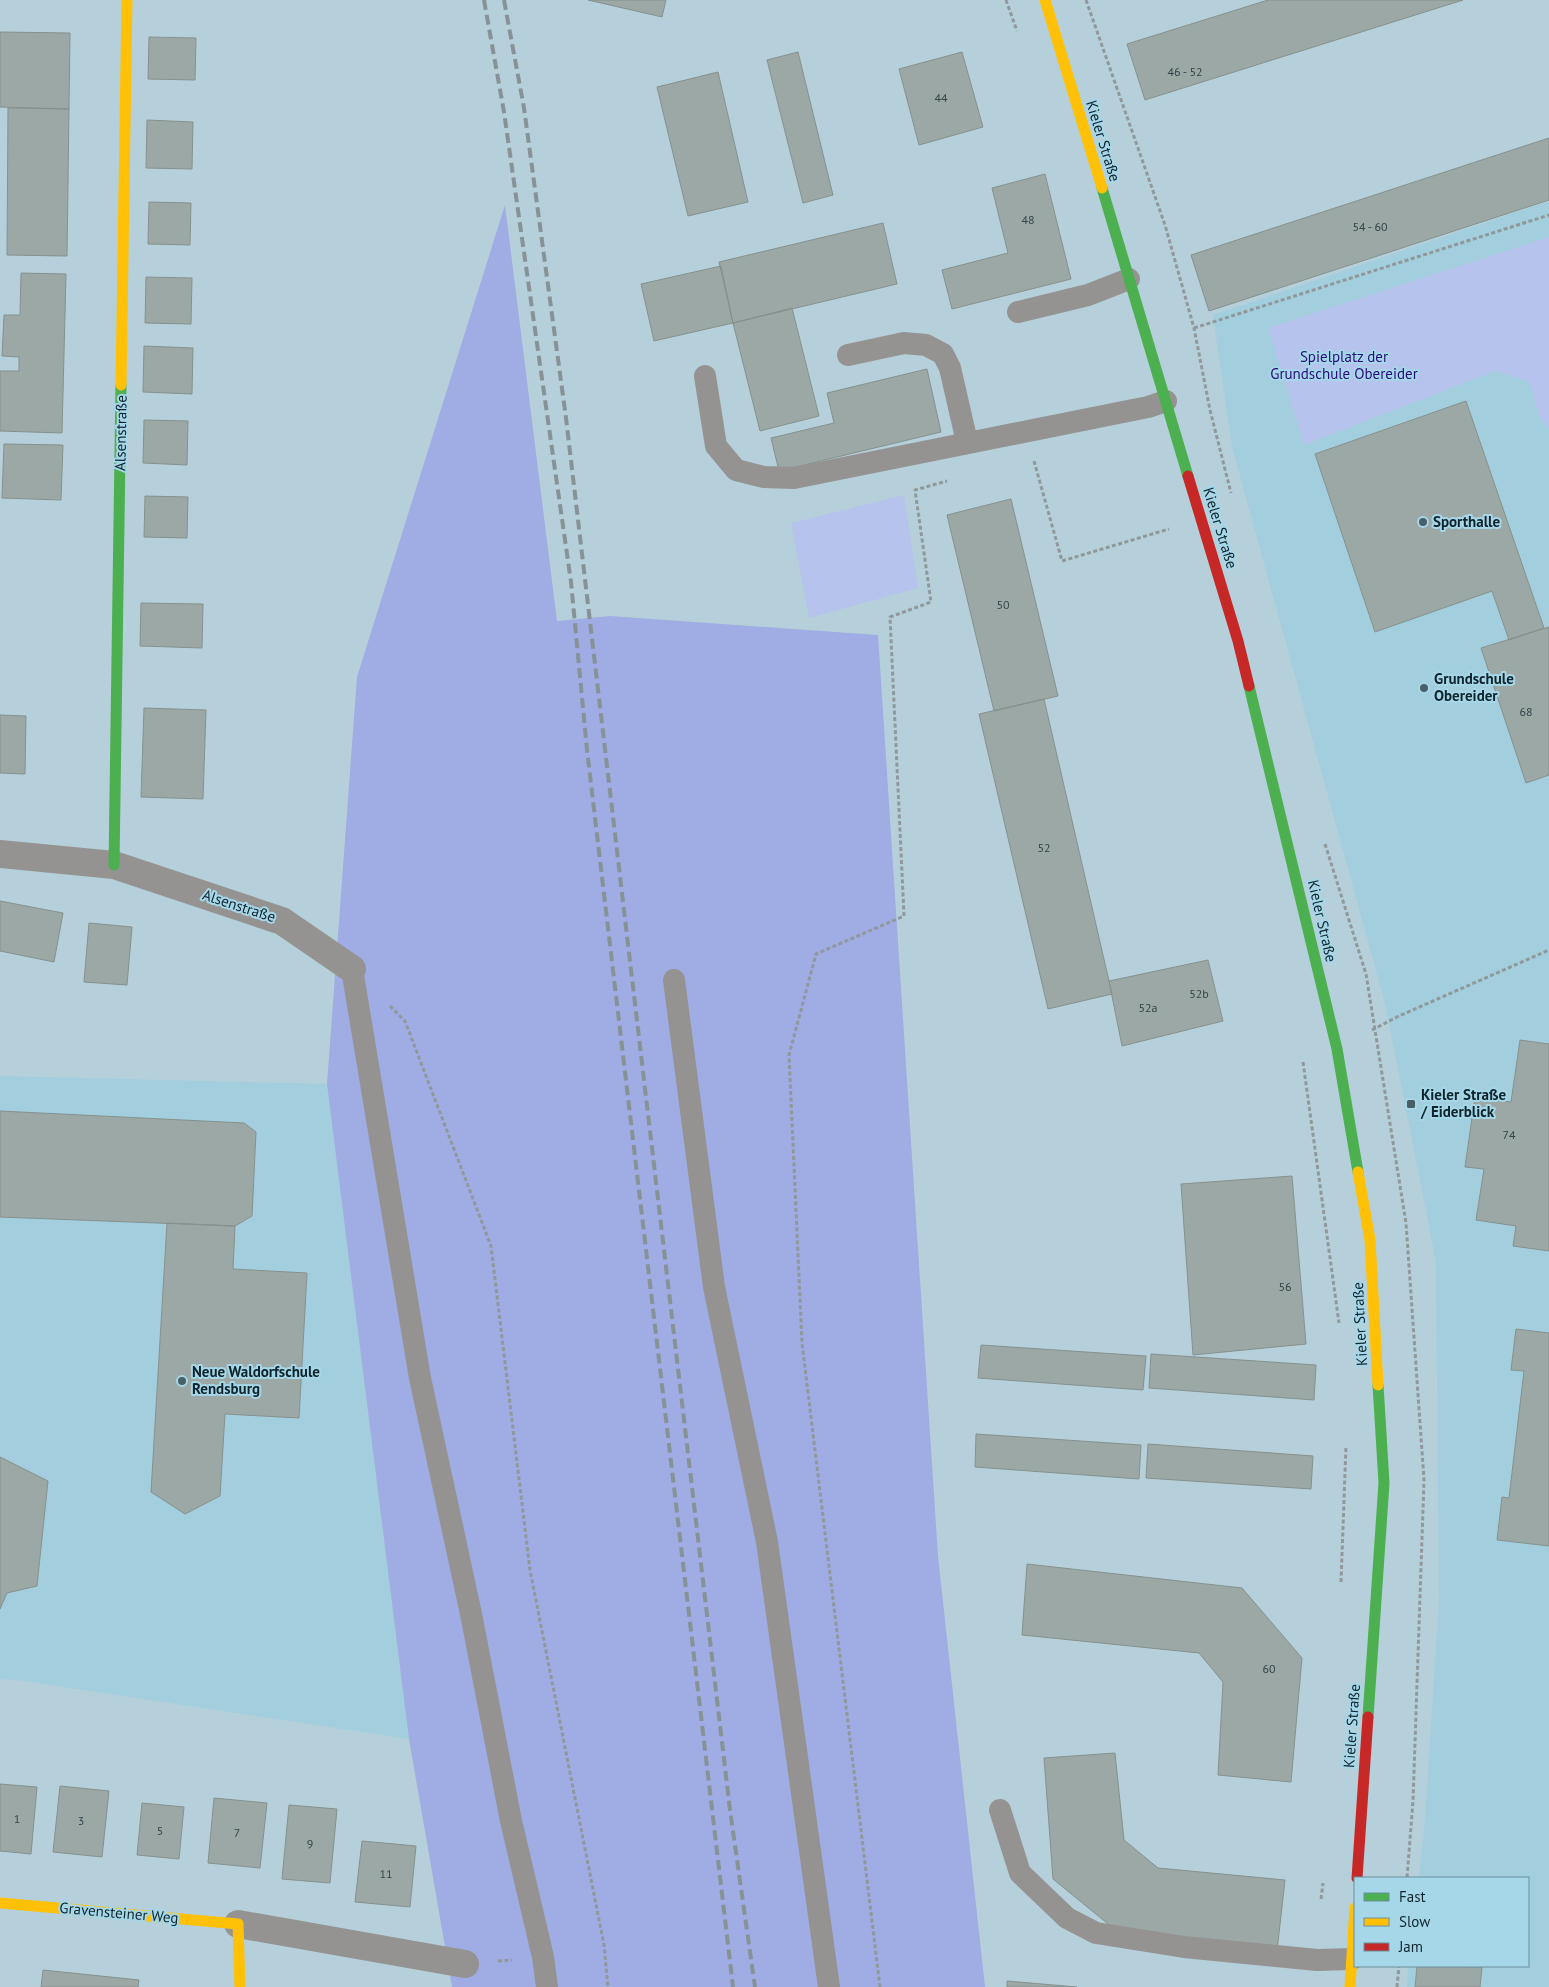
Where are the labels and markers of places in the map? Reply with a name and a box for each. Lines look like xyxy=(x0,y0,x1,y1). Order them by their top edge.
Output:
place label: Sporthalle xyxy=(1433,512,1500,531)
marker: Sporthalle xyxy=(1417,516,1429,528)
place label: Grundschule Obereider xyxy=(1434,669,1514,705)
marker: Grundschule Obereider xyxy=(1418,682,1430,694)
place label: Kieler Straße / Eiderblick xyxy=(1420,1085,1506,1121)
marker: Kieler Straße / Eiderblick xyxy=(1405,1098,1417,1110)
place label: Neue Waldorfschule Rendsburg xyxy=(192,1362,320,1398)
marker: Neue Waldorfschule Rendsburg xyxy=(176,1375,188,1387)

